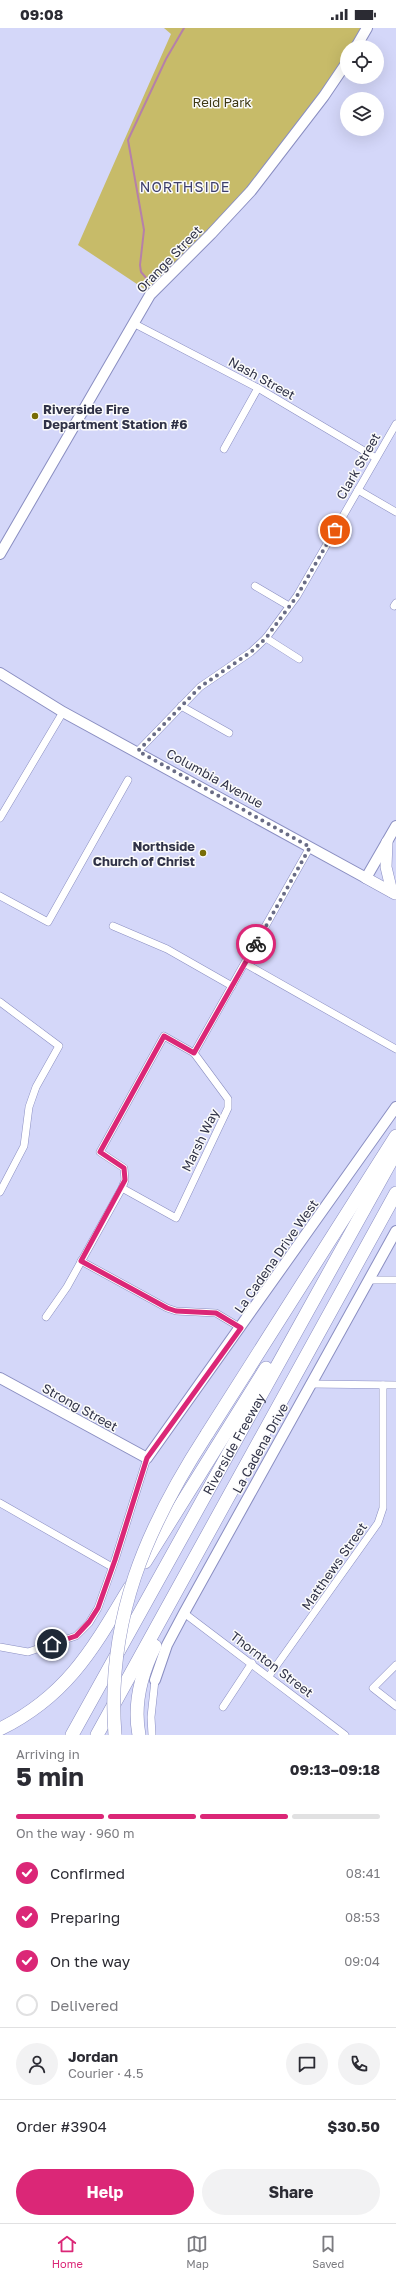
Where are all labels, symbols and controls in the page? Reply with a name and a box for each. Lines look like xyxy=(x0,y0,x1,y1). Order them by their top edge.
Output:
text: 09:08 xyxy=(20,5,63,23)
map controls xyxy=(340,40,384,136)
button: locate xyxy=(340,40,384,84)
button: layers xyxy=(340,92,384,136)
park label: Reid Park xyxy=(192,94,252,110)
district label: NORTHSIDE xyxy=(140,178,230,195)
street label: Orange Street xyxy=(133,222,205,296)
street label: Nash Street xyxy=(226,353,298,403)
place label: Riverside Fire Department Station #6 xyxy=(43,401,187,432)
marker: Riverside Fire Department Station #6 xyxy=(30,411,40,421)
street label: Clark Street xyxy=(332,430,384,502)
pin xyxy=(318,513,352,547)
icon: bag xyxy=(324,519,346,541)
street label: Columbia Avenue xyxy=(164,745,266,811)
place label: Northside Church of Christ xyxy=(93,838,195,869)
marker: Northside Church of Christ xyxy=(198,848,208,858)
courier xyxy=(236,924,276,964)
icon: bike xyxy=(245,933,267,955)
street label: Marsh Way xyxy=(178,1105,222,1174)
street label: La Cadena Drive West xyxy=(231,1196,321,1316)
street label: Strong Street xyxy=(40,1380,120,1434)
street label: Riverside Freeway xyxy=(199,1390,269,1497)
street label: La Cadena Drive xyxy=(229,1400,291,1496)
street label: Matthews Street xyxy=(298,1519,370,1613)
pin xyxy=(35,1627,69,1661)
street label: Thornton Street xyxy=(227,1628,317,1700)
icon: home xyxy=(41,1633,63,1655)
text: Arriving in xyxy=(16,1746,80,1762)
text: 09:13–09:18 xyxy=(290,1760,380,1778)
text: 5 min xyxy=(16,1761,84,1792)
text: On the way · 960 m xyxy=(16,1825,134,1841)
icon: check xyxy=(16,1862,38,1884)
text: Confirmed xyxy=(50,1864,125,1882)
text: 08:41 xyxy=(346,1865,380,1881)
icon: check xyxy=(16,1906,38,1928)
text: Preparing xyxy=(50,1908,120,1926)
text: 08:53 xyxy=(345,1909,380,1925)
icon: check xyxy=(16,1950,38,1972)
text: On the way xyxy=(50,1952,130,1970)
text: 09:04 xyxy=(344,1953,380,1969)
text: Delivered xyxy=(50,1996,118,2014)
button: person xyxy=(16,2043,58,2085)
button: chat xyxy=(286,2043,328,2085)
button: phone xyxy=(338,2043,380,2085)
text: Jordan xyxy=(68,2047,118,2065)
text: Courier · 4.5 xyxy=(68,2065,143,2081)
text: Order #3904 xyxy=(16,2117,107,2135)
text: $30.50 xyxy=(327,2117,380,2135)
button: Help xyxy=(16,2169,194,2215)
button: Share xyxy=(202,2169,380,2215)
tab: Home xyxy=(52,2233,83,2270)
tab: Map xyxy=(186,2233,209,2270)
tab: Saved xyxy=(312,2233,344,2270)

